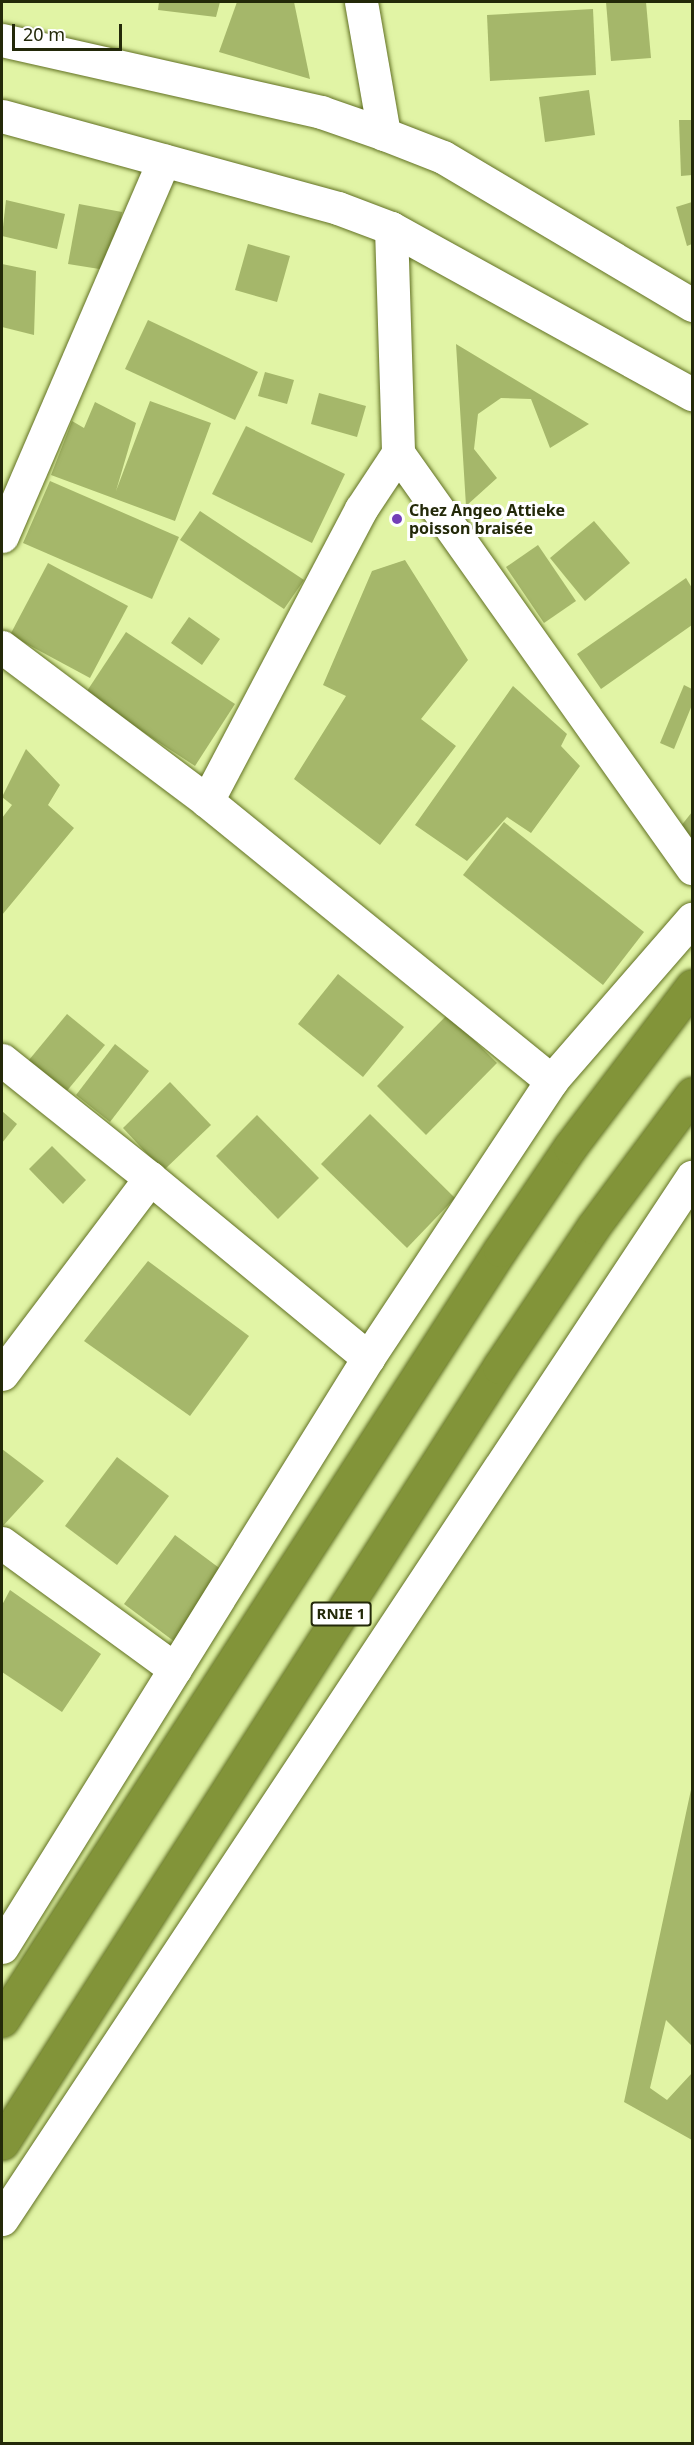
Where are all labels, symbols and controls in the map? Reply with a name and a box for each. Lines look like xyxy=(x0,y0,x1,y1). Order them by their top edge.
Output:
scale bar xyxy=(15,12,124,50)
text: 20 m xyxy=(23,22,65,46)
place label: Chez Angeo Attieke poisson braisée xyxy=(409,500,565,538)
marker: Chez Angeo Attieke poisson braisée xyxy=(390,512,404,526)
road number: RNIE 1 xyxy=(310,1602,372,1626)

